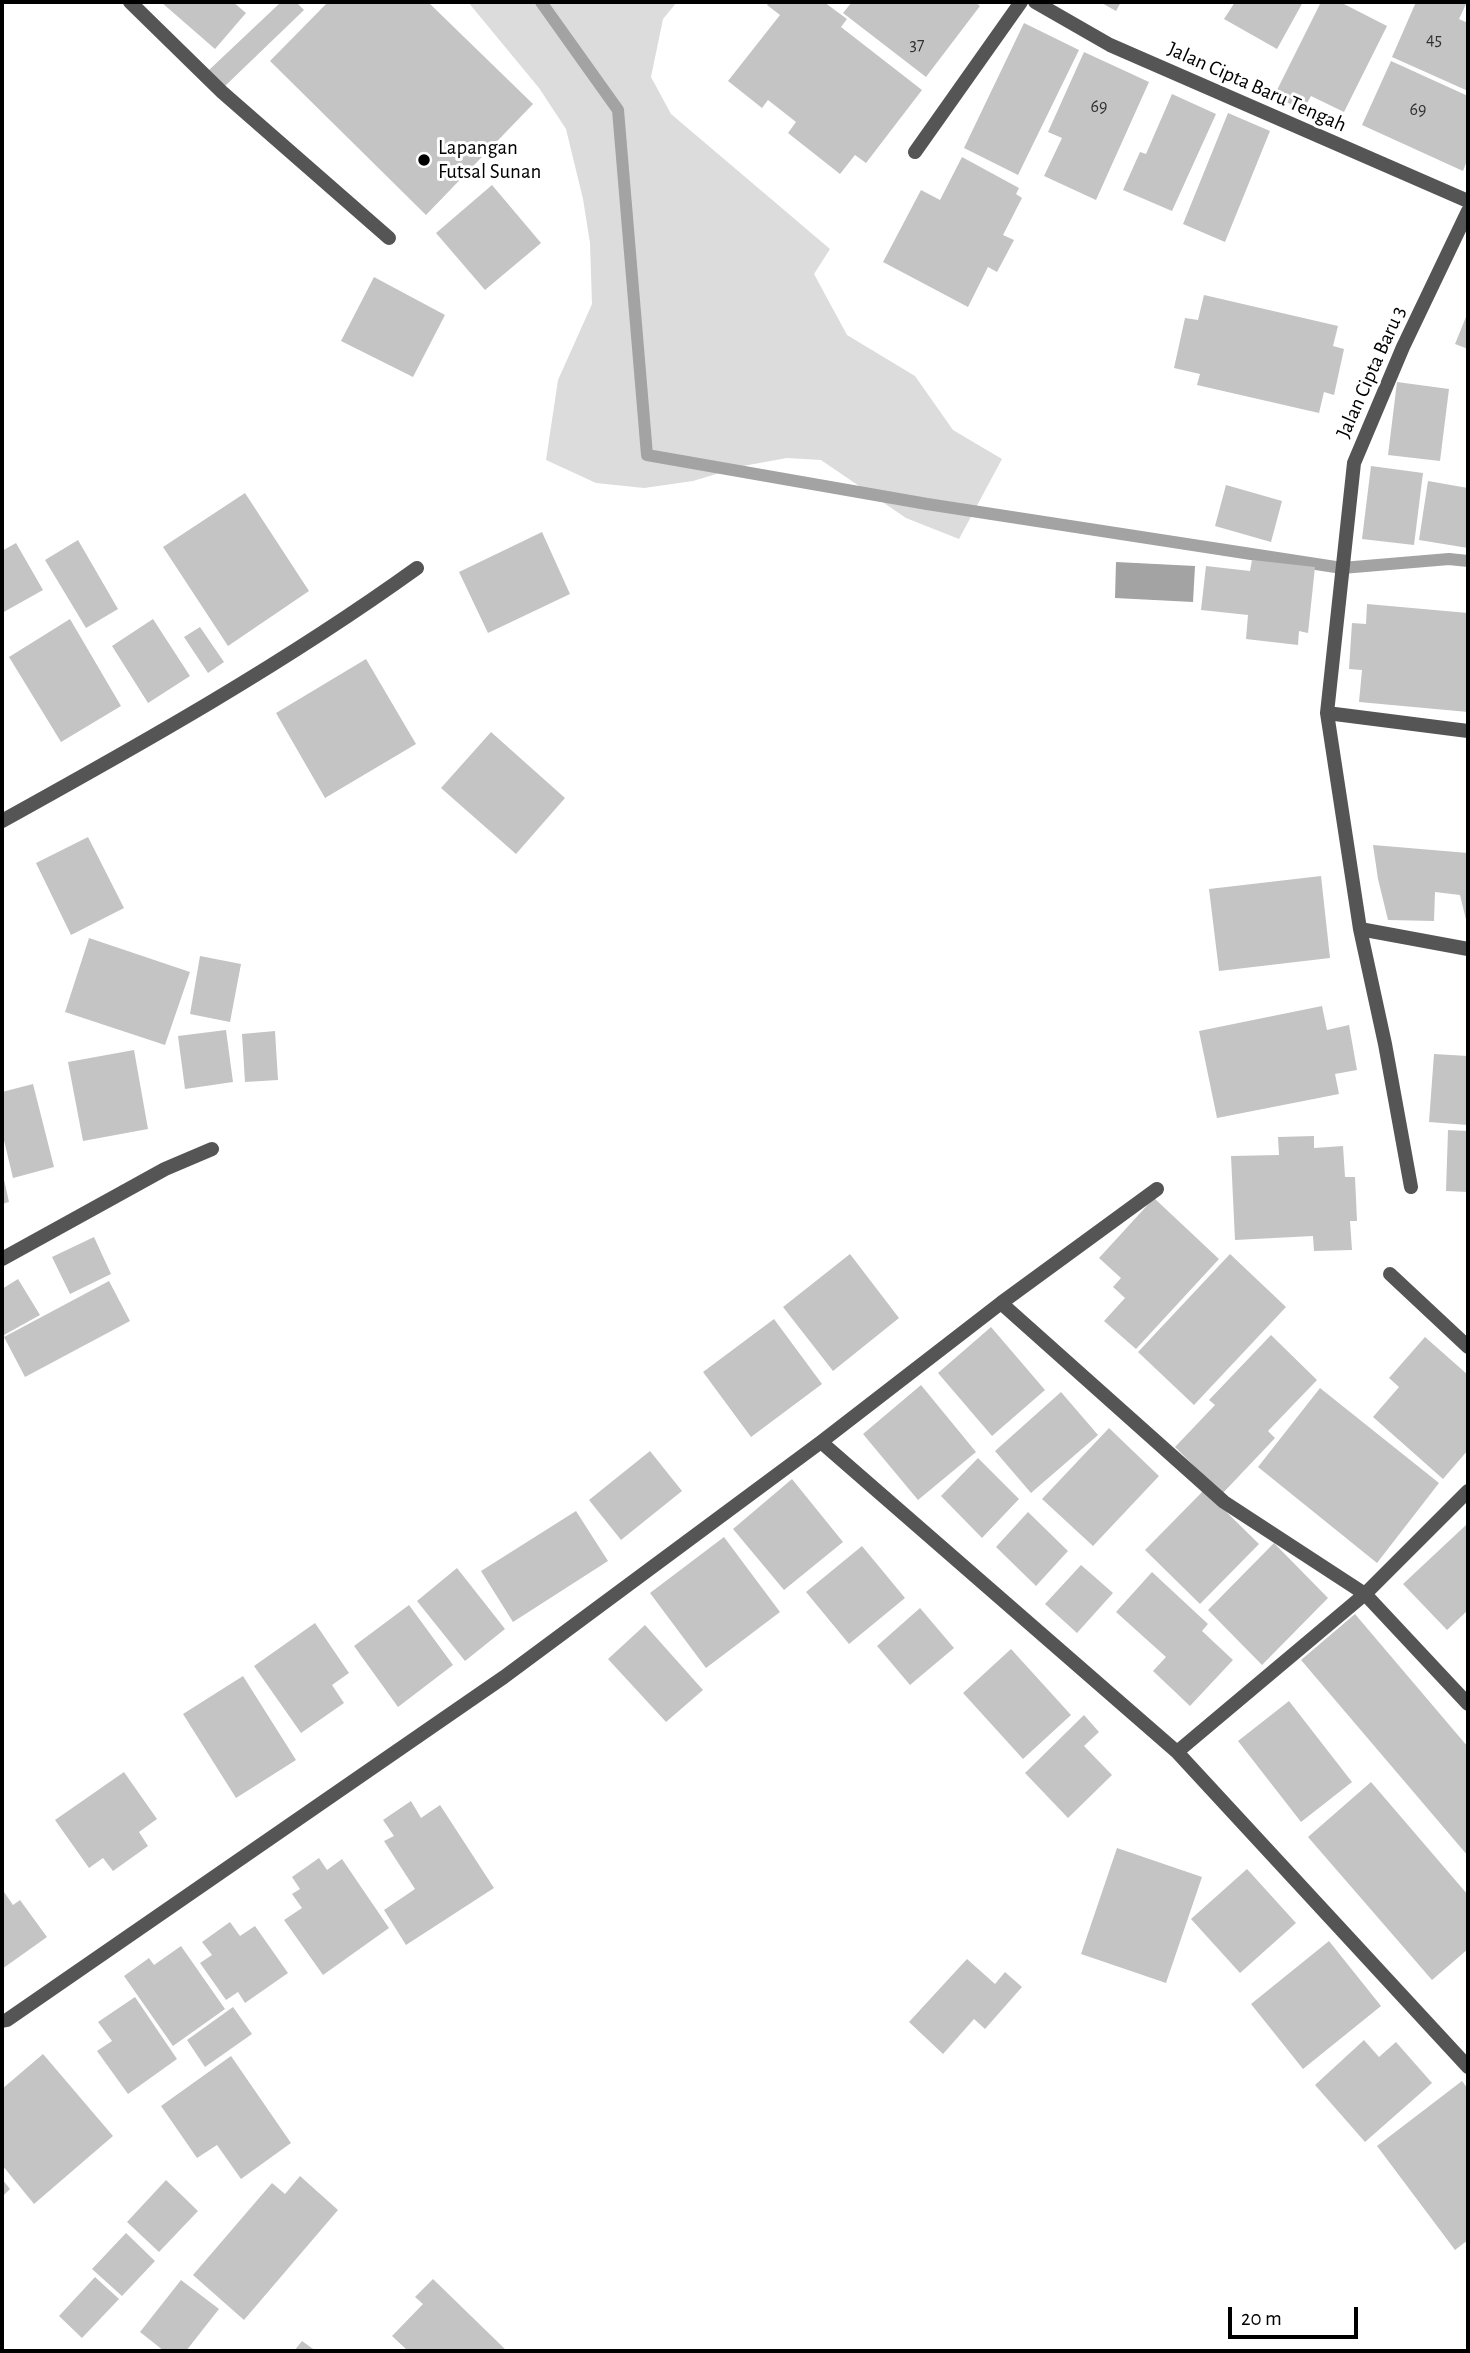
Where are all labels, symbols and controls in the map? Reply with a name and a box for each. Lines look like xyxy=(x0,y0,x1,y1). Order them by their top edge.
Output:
house number: 45 xyxy=(1426,29,1442,51)
house number: 37 xyxy=(910,34,924,56)
street label: Jalan Cipta Baru Tengah xyxy=(1164,36,1350,138)
house number: 69 xyxy=(1091,96,1107,118)
house number: 69 xyxy=(1410,99,1426,121)
place label: Lapangan Futsal Sunan xyxy=(438,135,541,185)
marker: Lapangan Futsal Sunan xyxy=(416,152,432,168)
street label: Jalan Cipta Baru 3 xyxy=(1331,302,1411,442)
scale bar xyxy=(1232,2294,1362,2338)
text: 20 m xyxy=(1241,2308,1282,2329)

